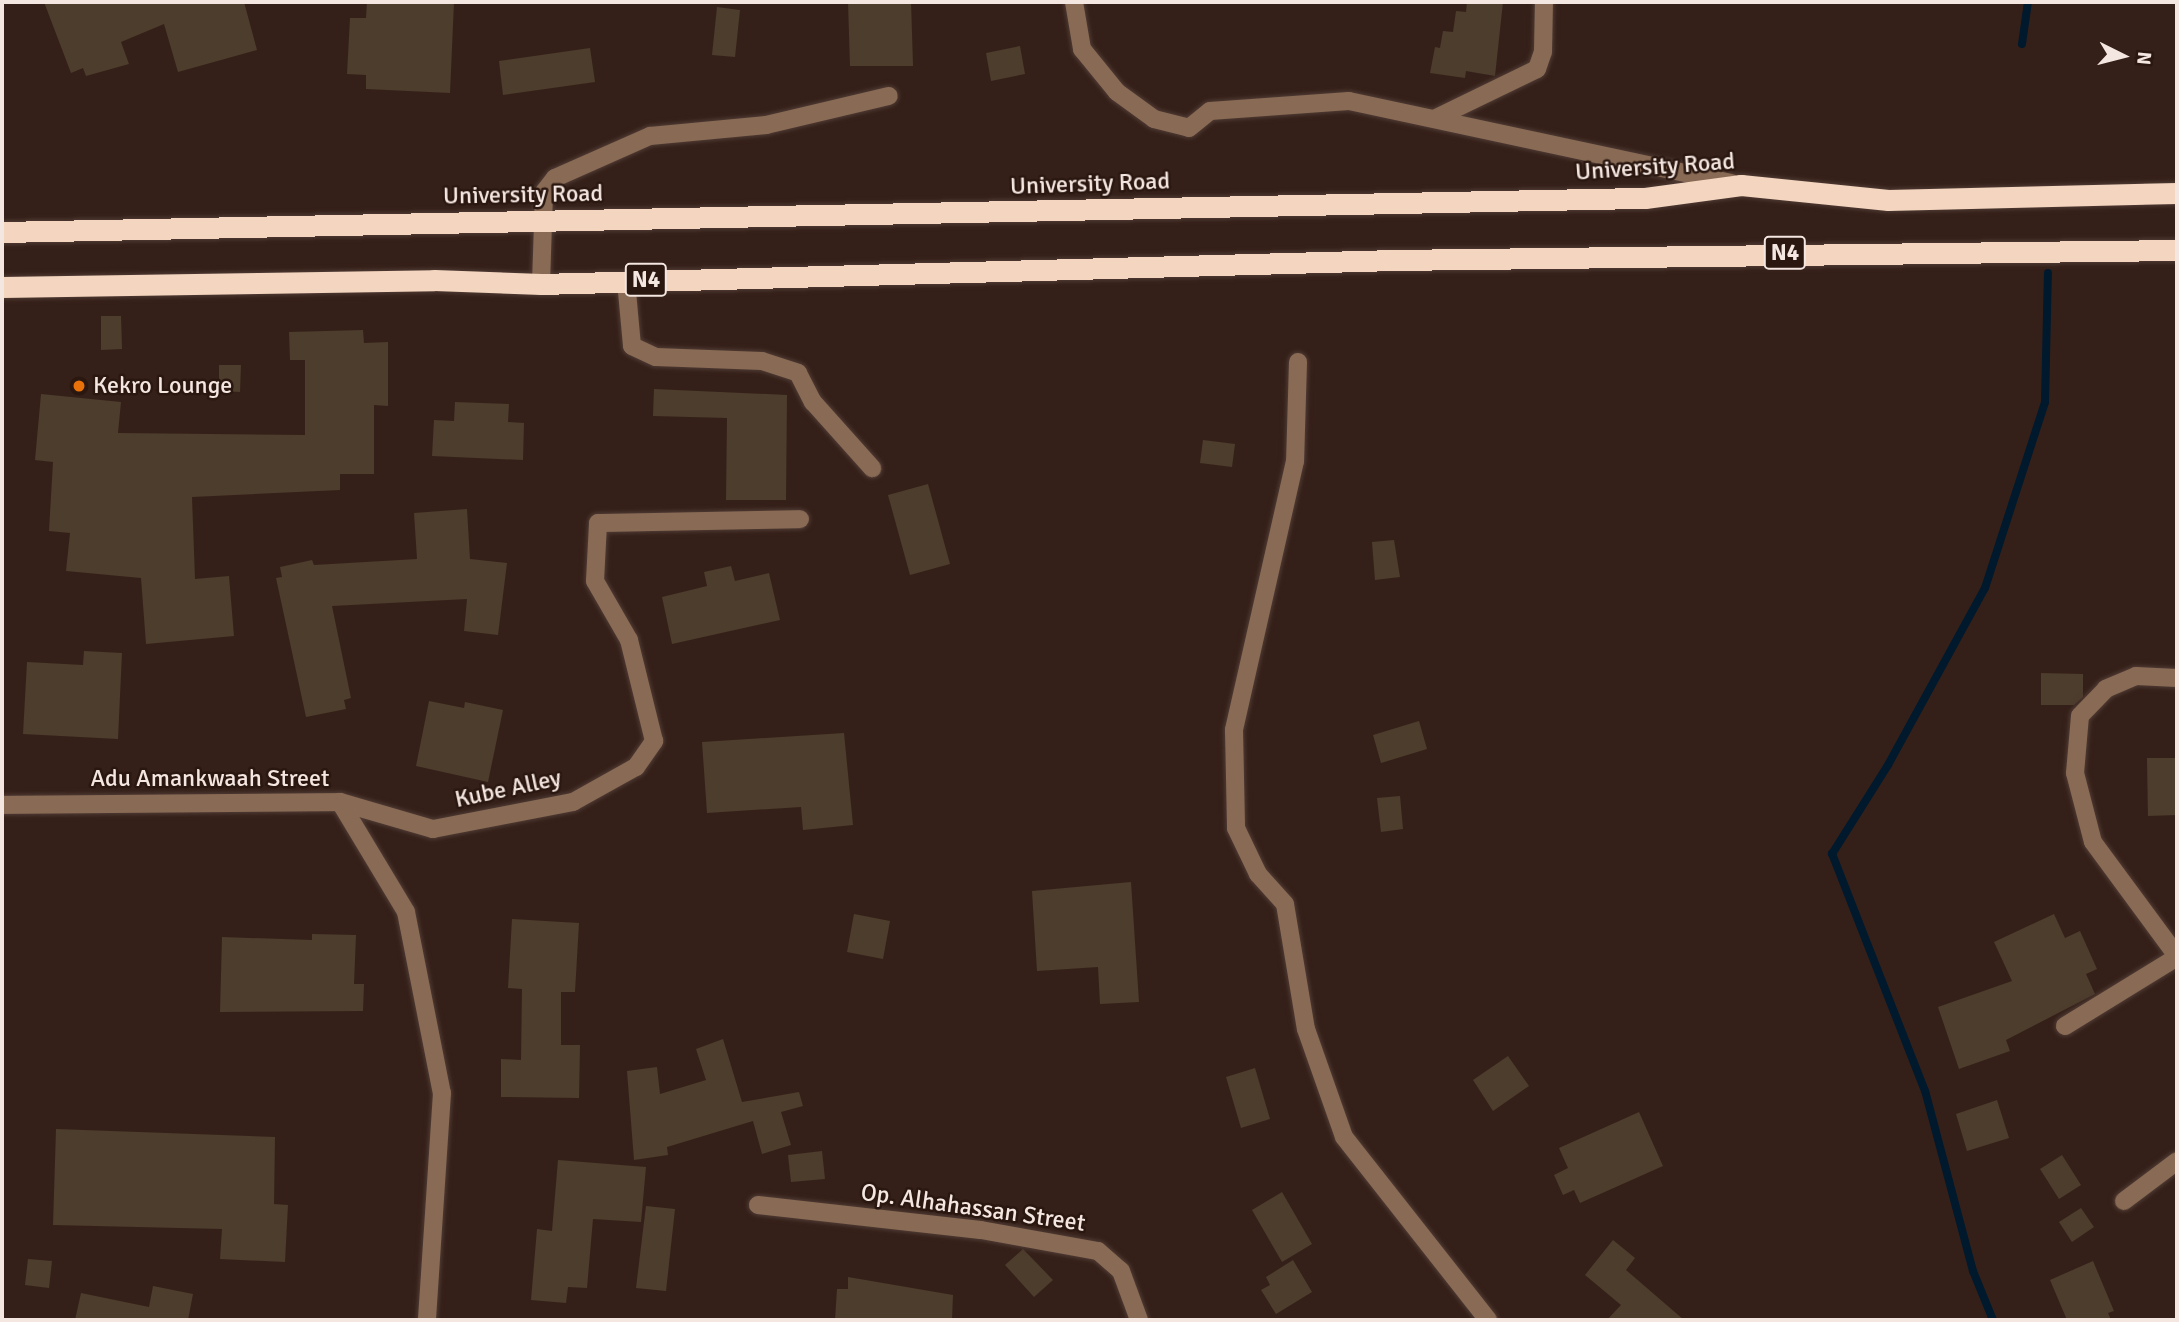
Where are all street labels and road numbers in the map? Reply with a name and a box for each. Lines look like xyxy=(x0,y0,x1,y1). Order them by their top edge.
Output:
street label: University Road xyxy=(1574,147,1736,187)
street label: University Road xyxy=(1009,167,1171,201)
street label: University Road xyxy=(443,179,603,211)
road number: N4 xyxy=(1762,234,1808,272)
road number: N4 xyxy=(623,260,669,300)
street label: Kube Alley xyxy=(452,764,564,814)
street label: Adu Amankwaah Street xyxy=(90,765,330,793)
street label: Op. Alhahassan Street xyxy=(859,1178,1087,1238)

